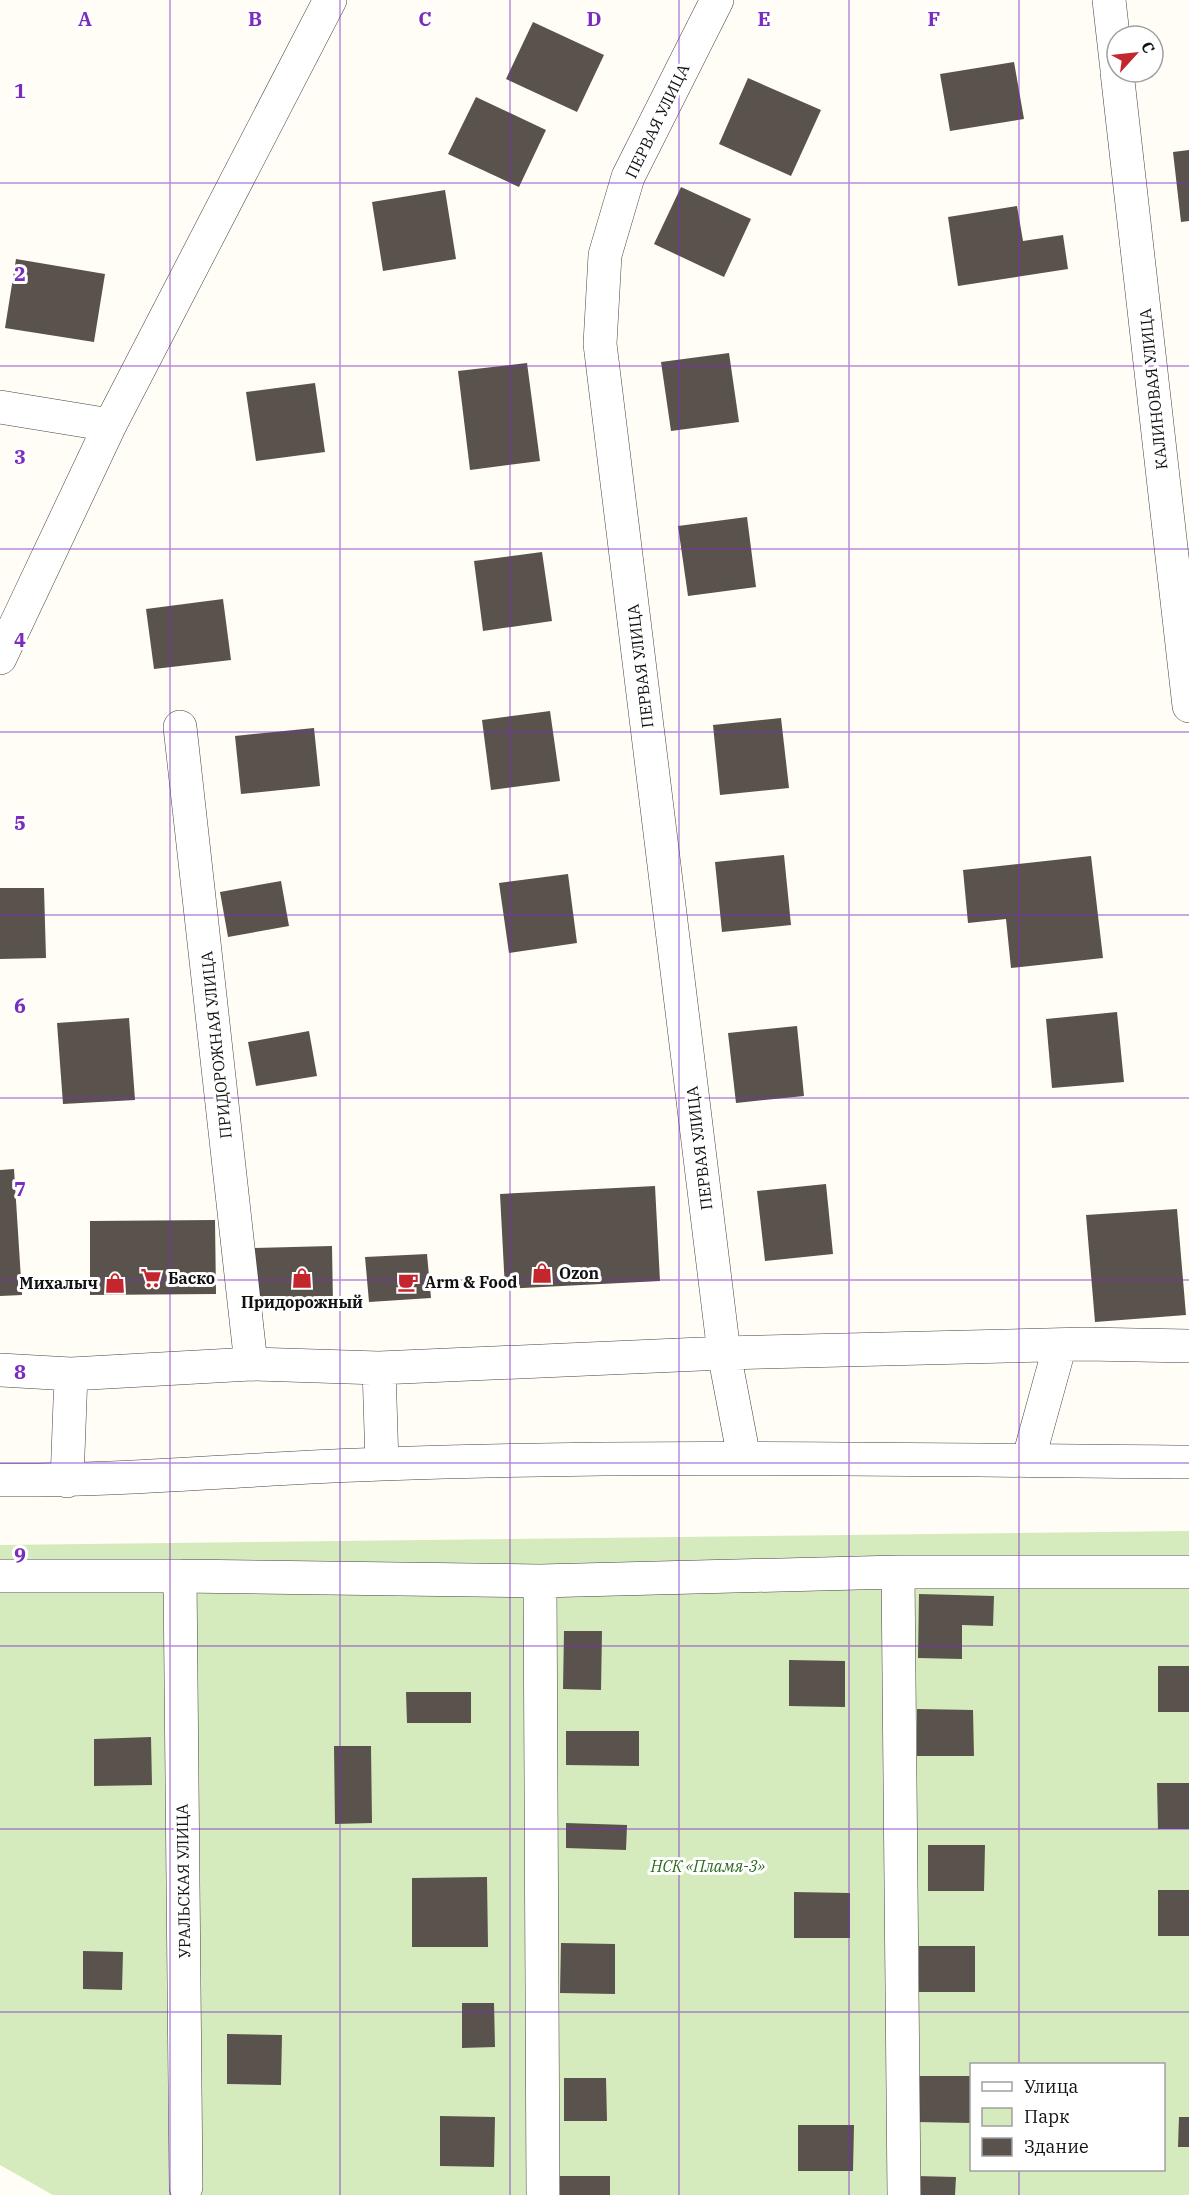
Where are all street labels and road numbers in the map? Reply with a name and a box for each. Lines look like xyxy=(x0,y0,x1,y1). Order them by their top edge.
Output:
street label: ПЕРВАЯ УЛИЦА xyxy=(621,60,693,182)
street label: КАЛИНОВАЯ УЛИЦА xyxy=(1135,307,1171,471)
street label: ПЕРВАЯ УЛИЦА xyxy=(622,603,658,729)
street label: ПРИДОРОЖНАЯ УЛИЦА xyxy=(196,950,236,1140)
street label: ПЕРВАЯ УЛИЦА xyxy=(681,1085,717,1211)
street label: УРАЛЬСКАЯ УЛИЦА xyxy=(172,1803,194,1959)

